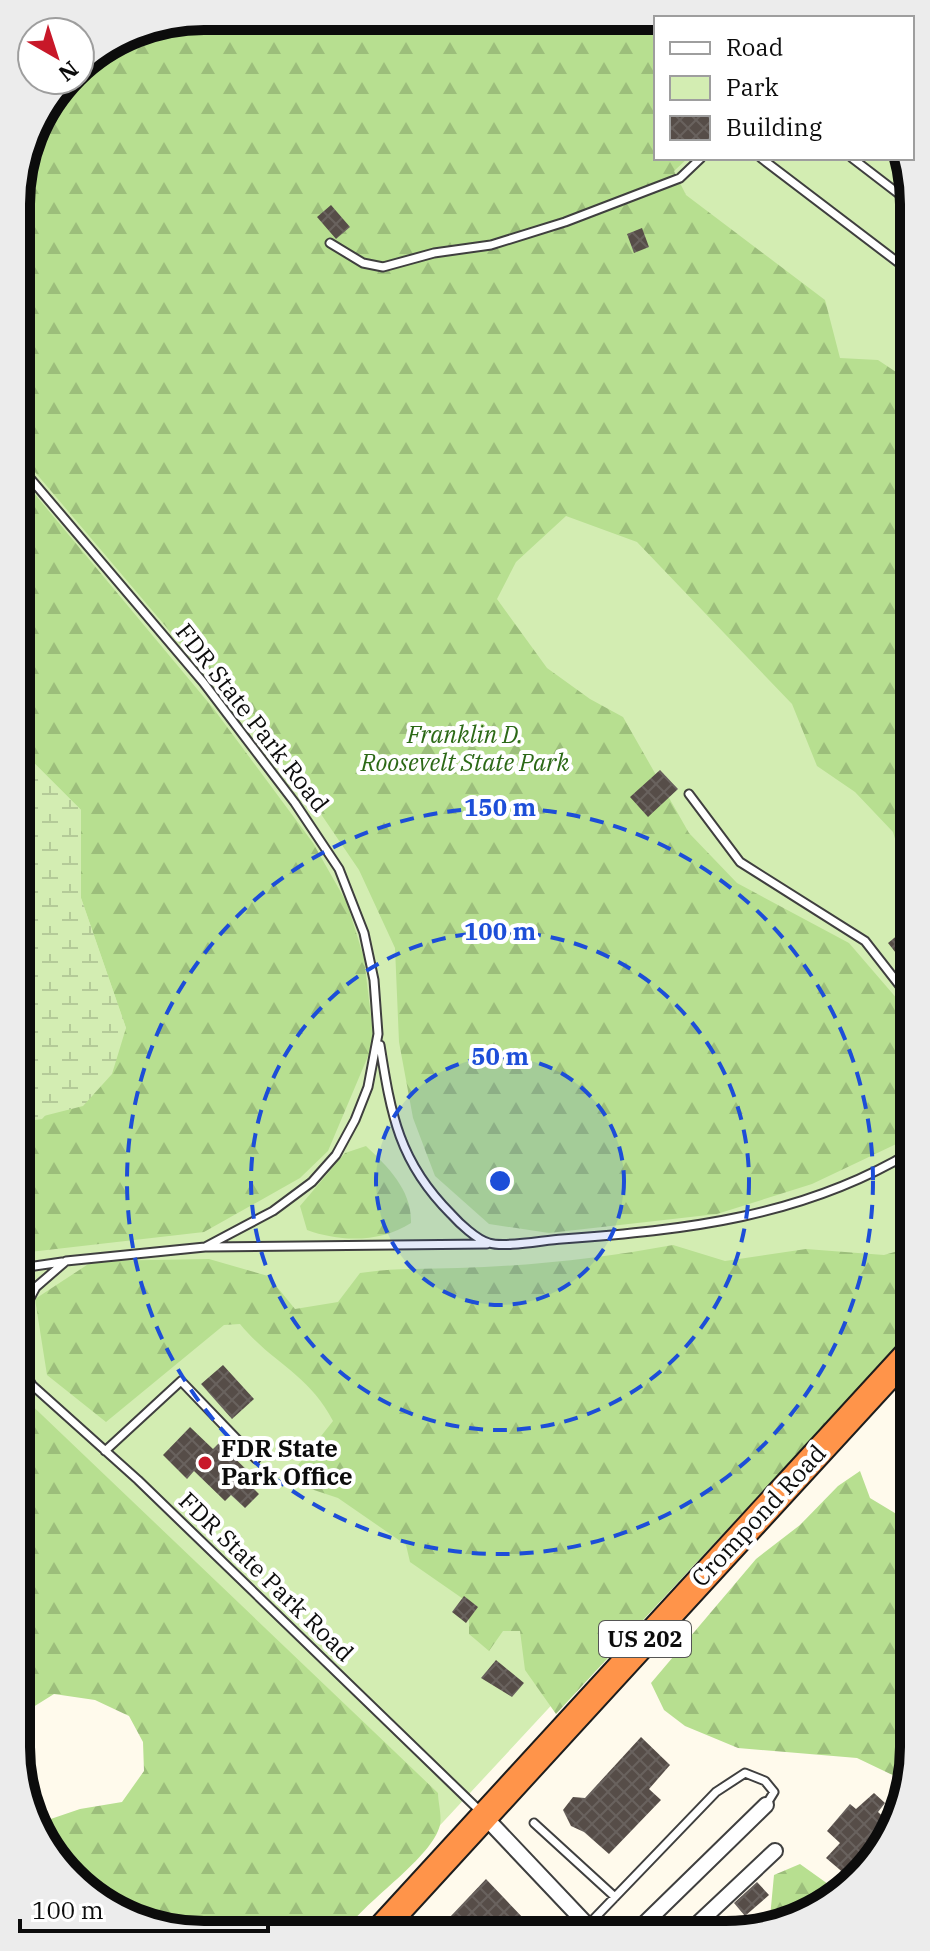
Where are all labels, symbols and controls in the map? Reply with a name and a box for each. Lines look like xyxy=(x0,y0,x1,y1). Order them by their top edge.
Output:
north arrow xyxy=(16,16,96,96)
legend xyxy=(654,16,914,160)
text: Road xyxy=(726,31,783,63)
text: N xyxy=(53,55,85,89)
text: Park xyxy=(726,71,778,103)
text: Building xyxy=(726,111,822,143)
street label: FDR State Park Road xyxy=(169,616,337,818)
park label: Franklin D. Roosevelt State Park xyxy=(360,718,569,778)
text: 150 m xyxy=(464,791,536,823)
text: 100 m xyxy=(464,915,536,947)
text: 50 m xyxy=(471,1040,529,1072)
centre of rings xyxy=(486,1167,514,1195)
place label: FDR State Park Office xyxy=(221,1432,353,1492)
street label: Crompond Road xyxy=(684,1437,833,1593)
marker: FDR State Park Office xyxy=(196,1454,214,1472)
street label: FDR State Park Road xyxy=(172,1484,361,1668)
road number: US 202 xyxy=(599,1621,691,1657)
scale bar xyxy=(20,1883,268,1933)
text: 100 m xyxy=(32,1894,104,1926)

